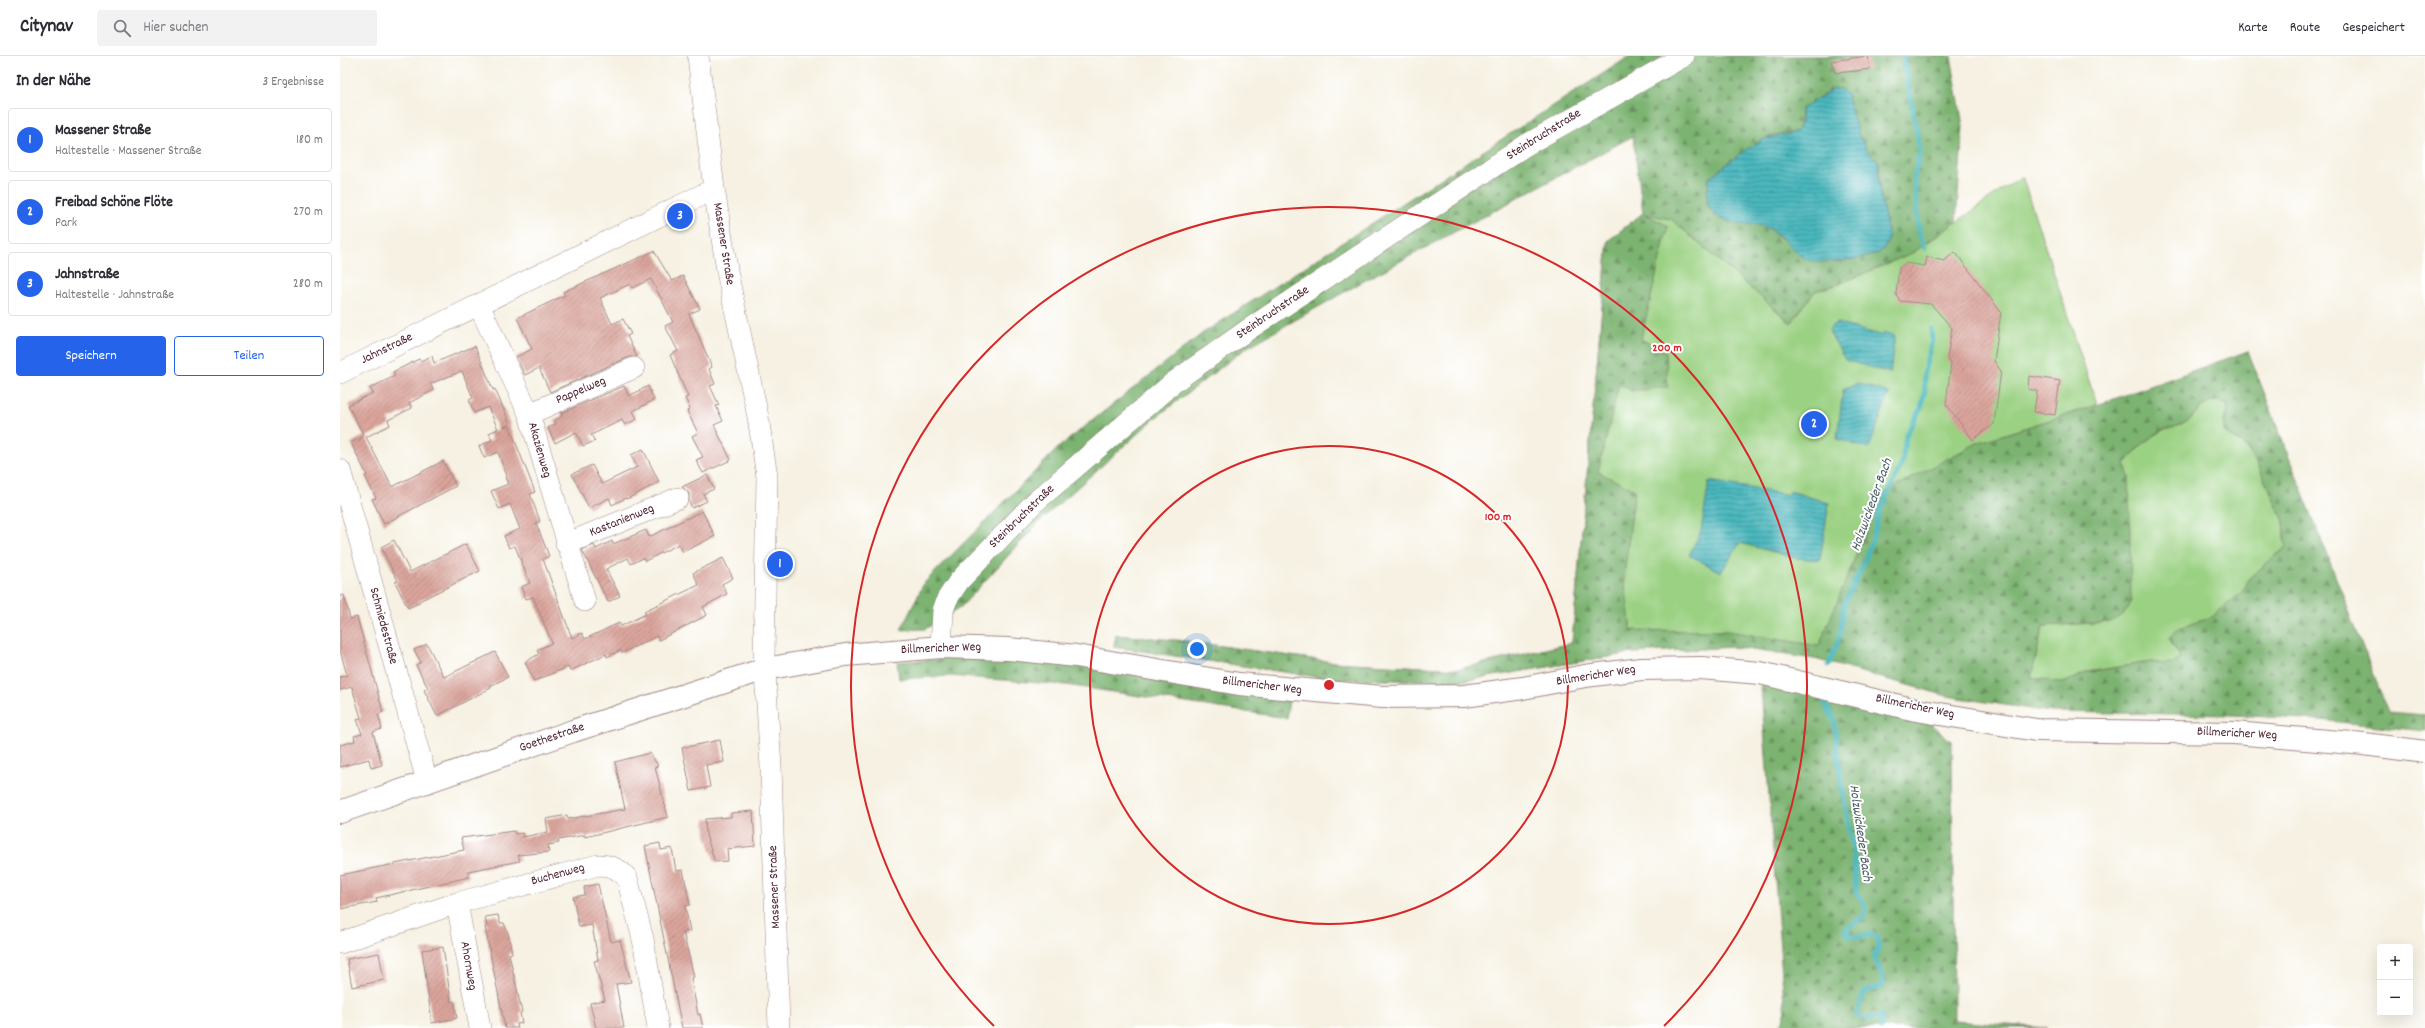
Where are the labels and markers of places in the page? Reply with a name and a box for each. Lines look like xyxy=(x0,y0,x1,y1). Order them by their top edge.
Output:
pin: 3 xyxy=(667,201,693,231)
pin: 2 xyxy=(1801,409,1827,439)
pin: 1 xyxy=(767,549,793,579)
centre of rings xyxy=(1322,678,1336,692)

